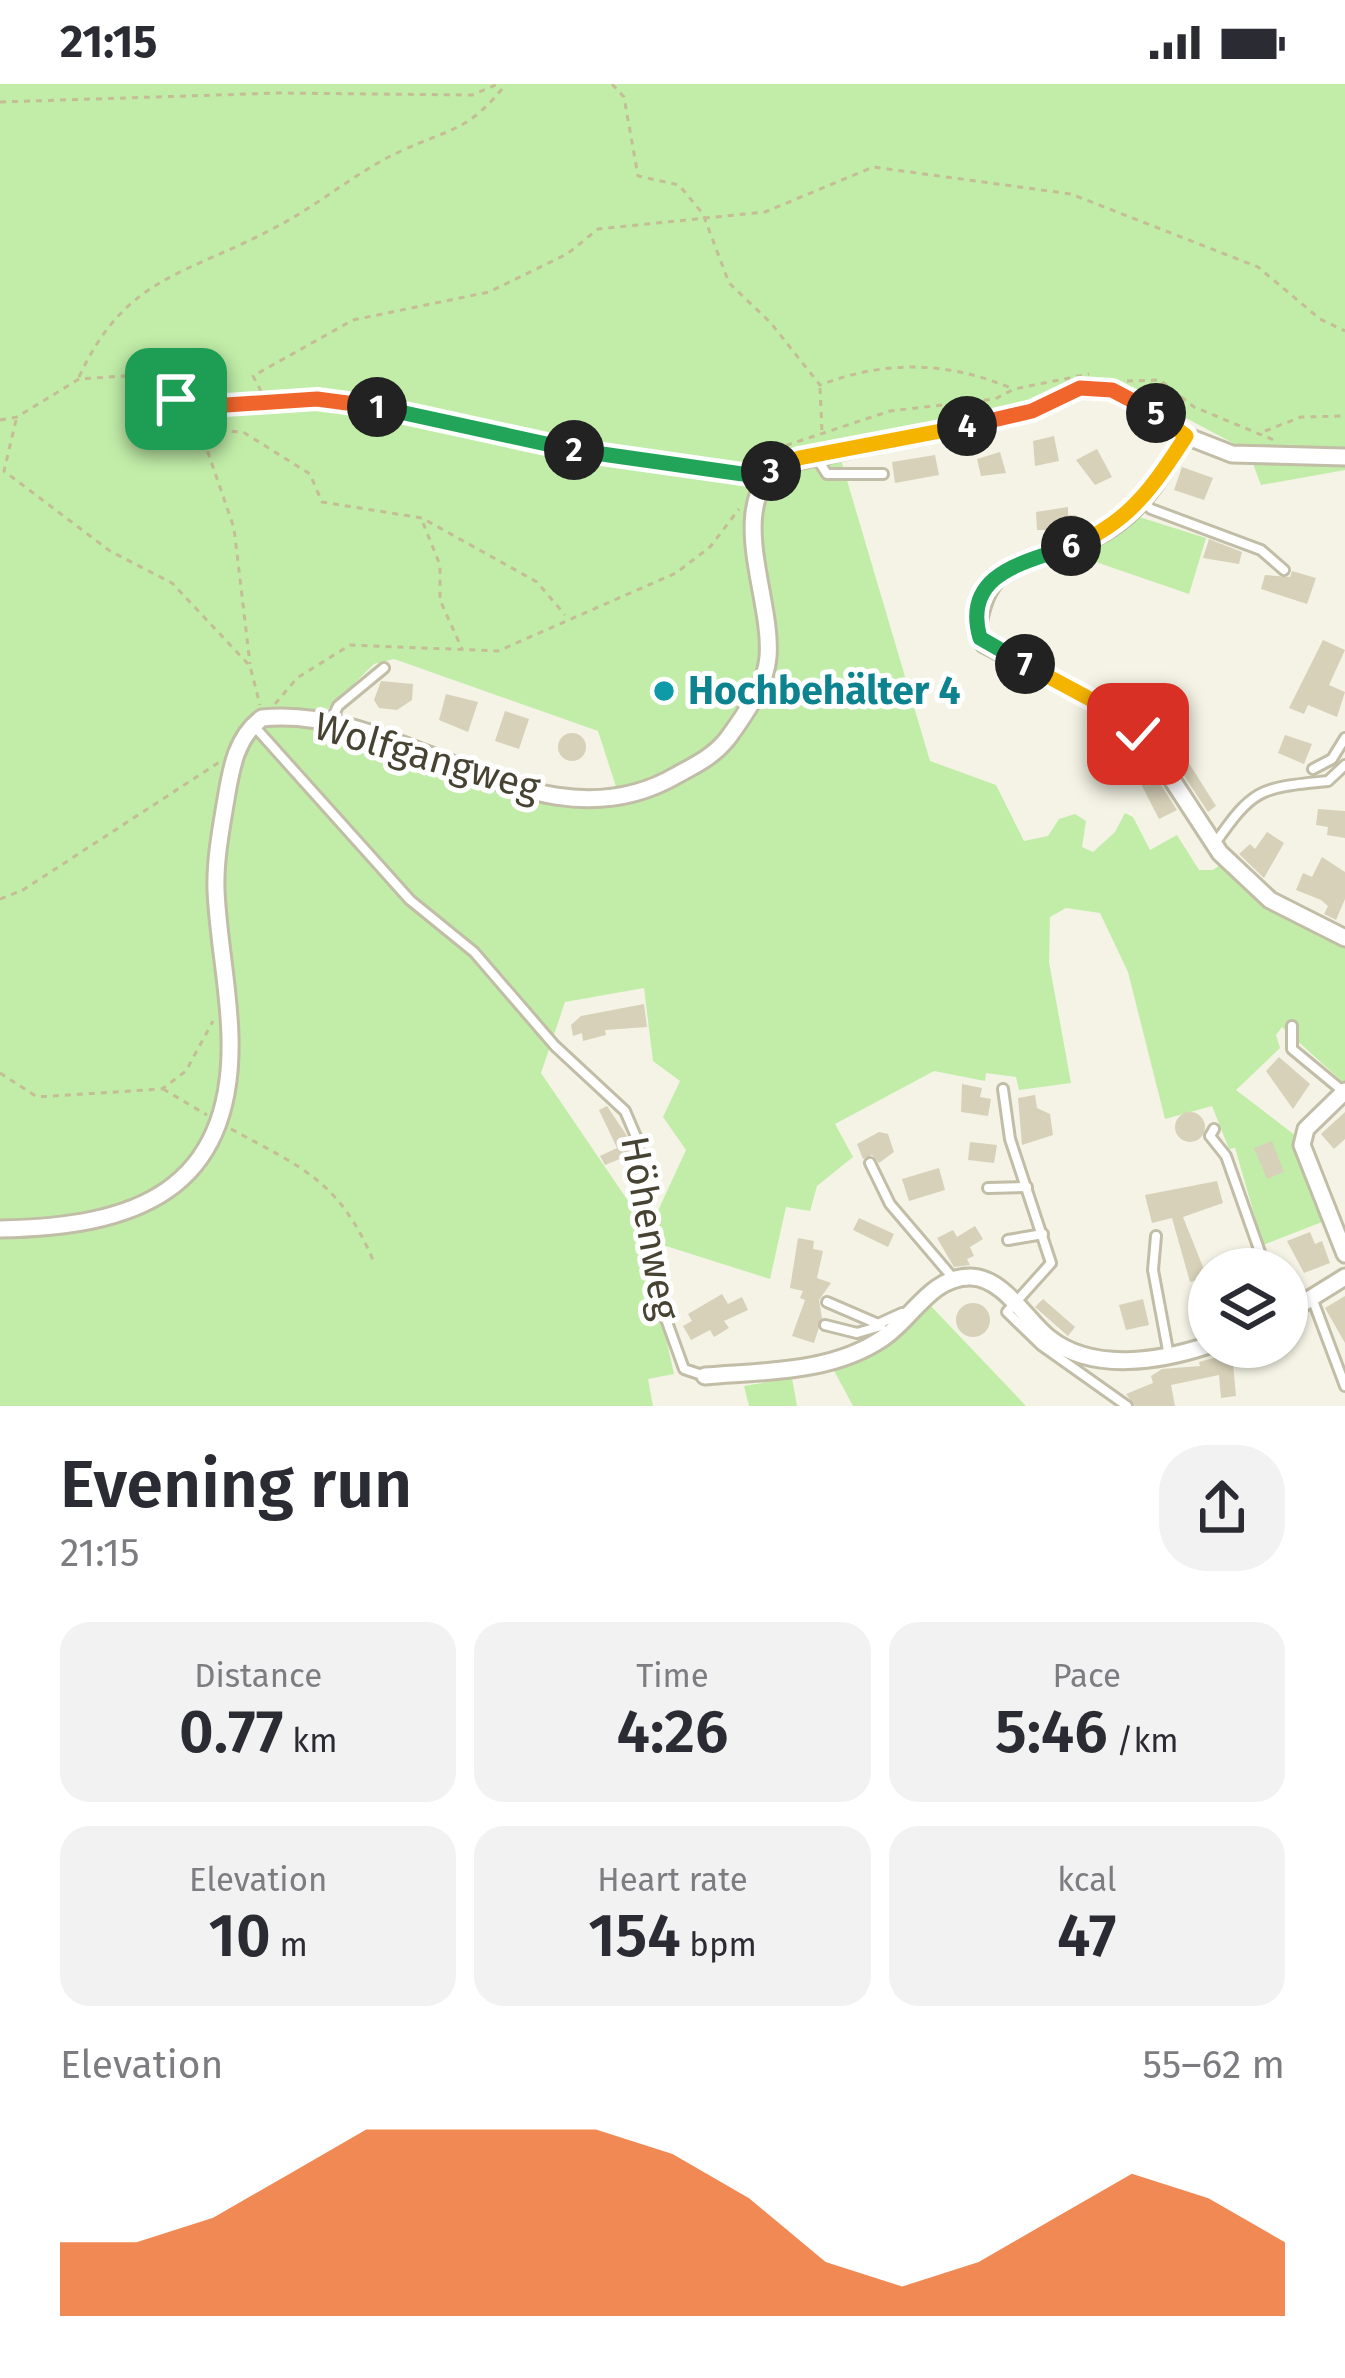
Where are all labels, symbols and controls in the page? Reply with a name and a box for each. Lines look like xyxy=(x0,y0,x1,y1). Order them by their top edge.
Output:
text: 21:15 xyxy=(60,15,157,69)
pin xyxy=(125,348,227,450)
icon: arrive xyxy=(143,366,209,432)
pin: 1 xyxy=(347,377,407,437)
pin: 5 xyxy=(1126,383,1186,443)
text: 1 xyxy=(369,387,385,427)
text: 5 xyxy=(1147,393,1165,433)
pin: 4 xyxy=(937,396,997,456)
text: 4 xyxy=(958,406,976,446)
pin: 2 xyxy=(544,420,604,480)
text: 2 xyxy=(565,430,583,470)
pin: 3 xyxy=(741,441,801,501)
text: 3 xyxy=(762,451,780,491)
pin: 6 xyxy=(1041,516,1101,576)
text: 6 xyxy=(1062,526,1080,566)
pin: 7 xyxy=(995,634,1055,694)
text: 7 xyxy=(1017,644,1033,684)
place label: Hochbehälter 4 xyxy=(688,668,961,714)
marker: Hochbehälter 4 xyxy=(651,678,677,704)
pin xyxy=(1087,683,1189,785)
icon: check xyxy=(1105,701,1171,767)
street label: Wolfgangweg xyxy=(309,703,546,811)
street label: Höhenweg xyxy=(611,1133,689,1324)
map controls xyxy=(1188,1248,1308,1368)
button: layers xyxy=(1188,1248,1308,1368)
text: Evening run xyxy=(60,1445,412,1524)
button: share xyxy=(1159,1445,1285,1571)
text: 21:15 xyxy=(60,1530,139,1576)
text: Distance xyxy=(194,1656,322,1696)
text: Time xyxy=(636,1656,709,1696)
text: Pace xyxy=(1053,1656,1121,1696)
text: 0.77 xyxy=(179,1696,283,1768)
text: 4:26 xyxy=(617,1696,728,1768)
text: 5:46 xyxy=(995,1696,1108,1768)
text: km xyxy=(283,1721,337,1761)
text: /km xyxy=(1108,1721,1179,1761)
text: Elevation xyxy=(189,1860,327,1900)
text: Heart rate xyxy=(597,1860,748,1900)
text: kcal xyxy=(1057,1860,1117,1900)
text: 10 xyxy=(209,1900,271,1972)
text: 154 xyxy=(588,1900,681,1972)
text: 47 xyxy=(1057,1900,1117,1972)
text: m xyxy=(271,1925,308,1965)
text: bpm xyxy=(681,1925,757,1965)
text: Elevation xyxy=(60,2042,223,2088)
text: 55–62 m xyxy=(1142,2042,1285,2088)

